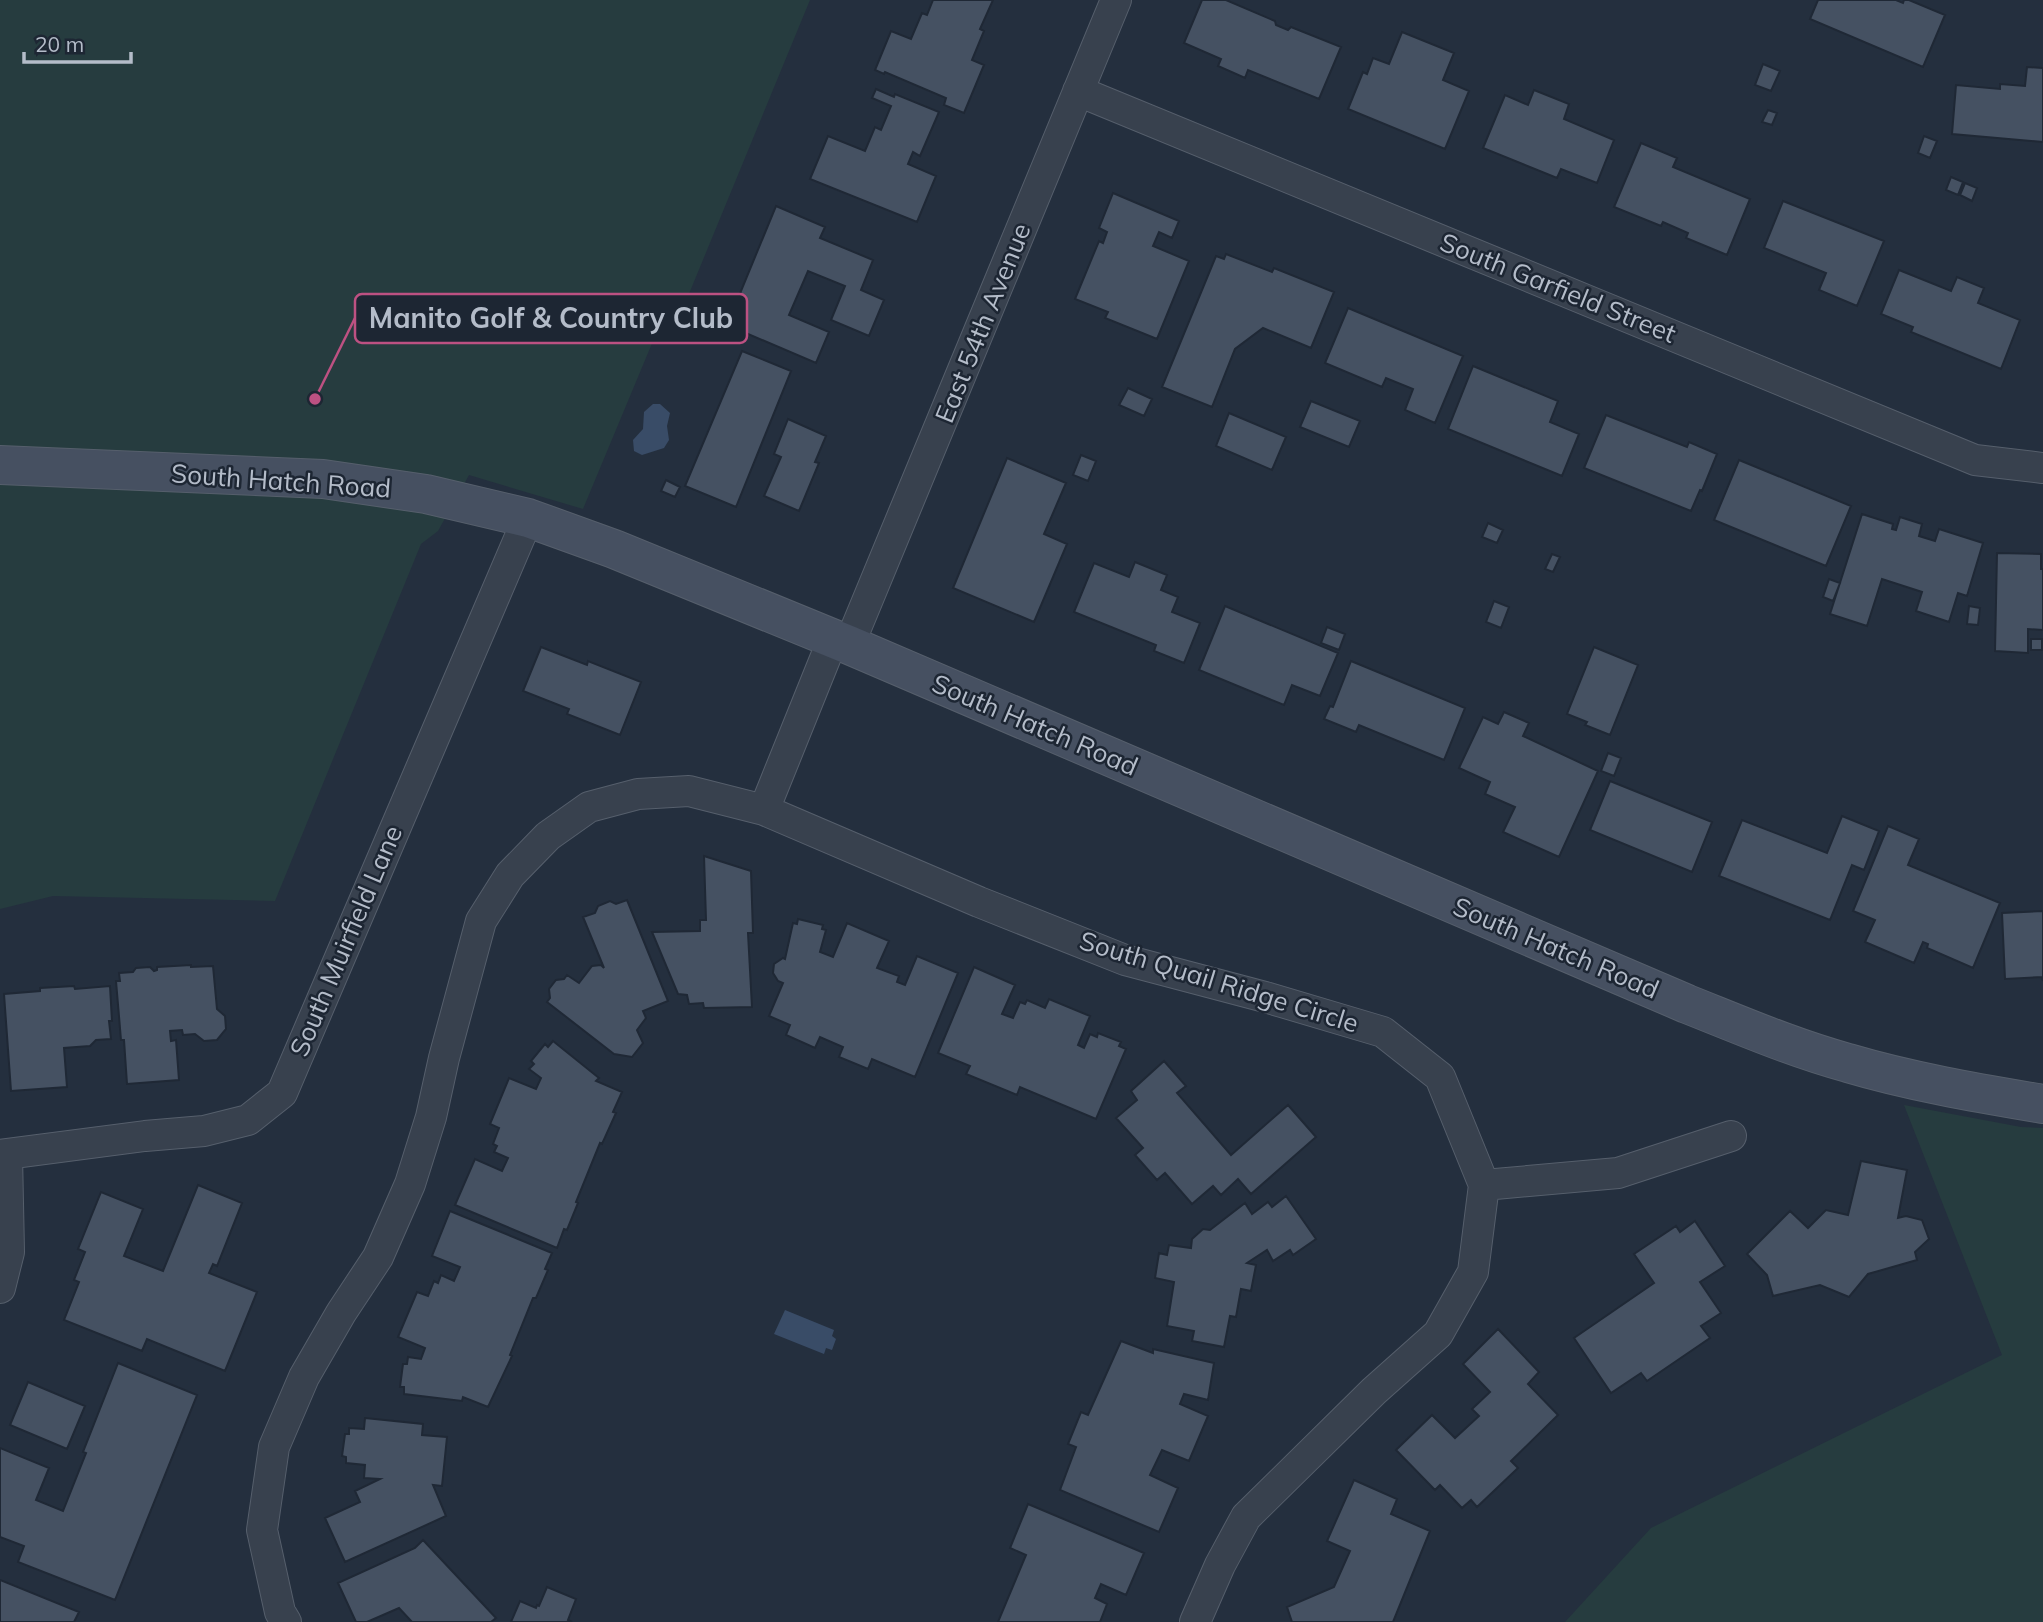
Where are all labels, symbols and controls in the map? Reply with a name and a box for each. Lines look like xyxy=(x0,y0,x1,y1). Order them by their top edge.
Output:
scale bar xyxy=(24,21,131,65)
text: 20 m xyxy=(35,31,84,57)
street label: East 54th Avenue xyxy=(927,218,1038,427)
street label: South Garfield Street xyxy=(1435,225,1681,350)
callout: Manito Golf & Country Club xyxy=(355,294,747,343)
text: Manito Golf & Country Club xyxy=(369,300,733,335)
street label: South Hatch Road xyxy=(170,456,392,505)
street label: South Hatch Road xyxy=(927,666,1143,783)
street label: South Muirfield Lane xyxy=(282,820,409,1061)
street label: South Hatch Road xyxy=(1448,889,1664,1006)
street label: South Quail Ridge Circle xyxy=(1076,923,1363,1040)

